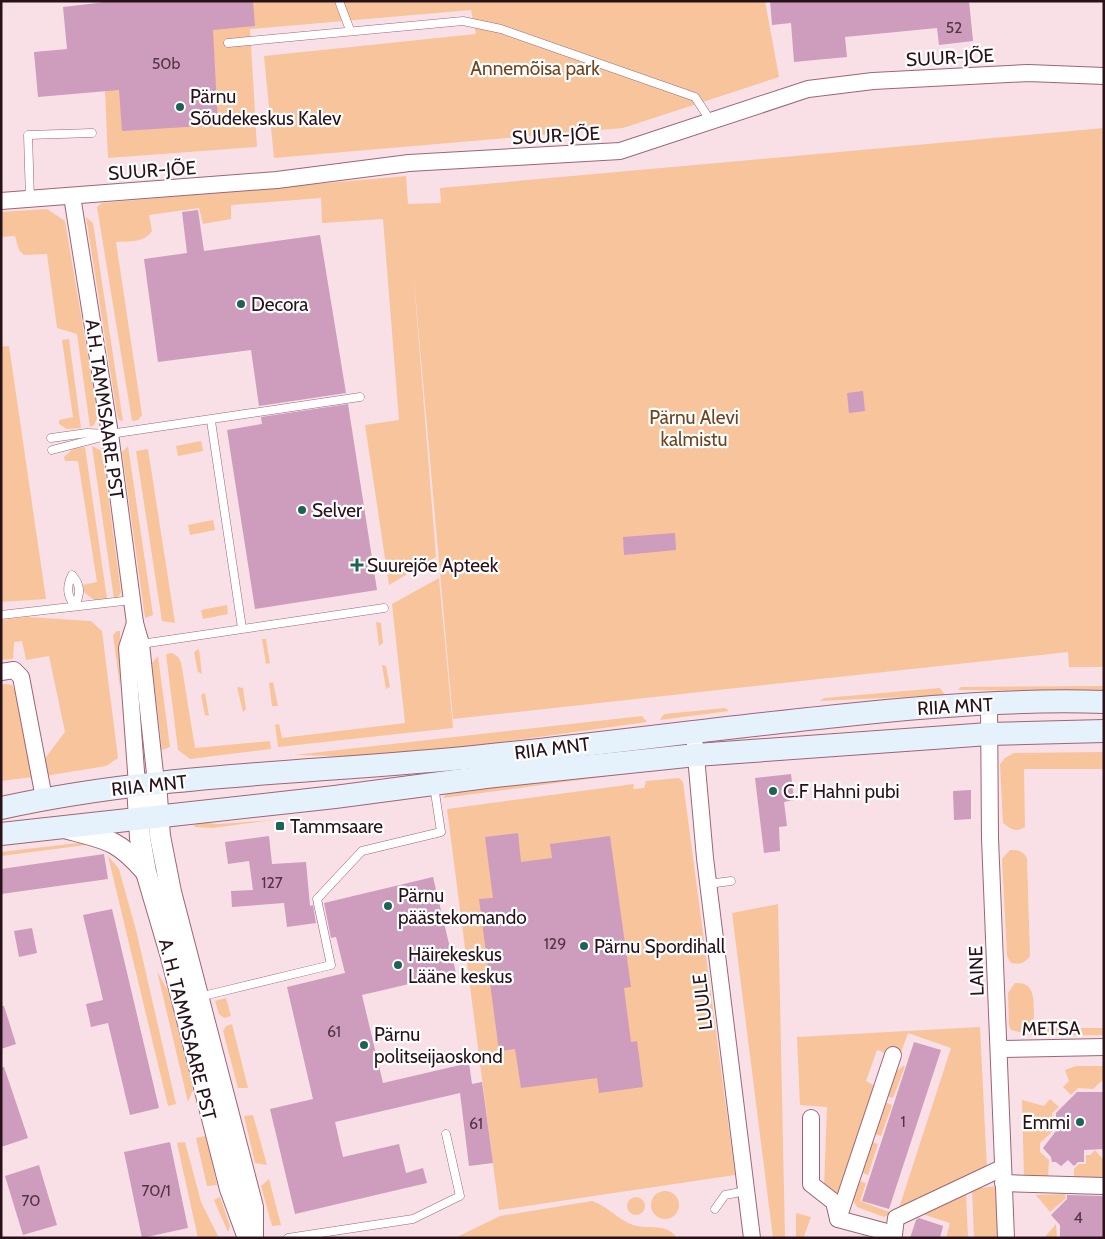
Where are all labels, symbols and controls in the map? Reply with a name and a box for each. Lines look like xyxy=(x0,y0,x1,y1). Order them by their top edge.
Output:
house number: 52 xyxy=(945,18,963,37)
street label: SUUR-JÕE xyxy=(905,43,995,71)
house number: 50b xyxy=(152,54,180,73)
park label: Annemõisa park xyxy=(470,57,600,80)
place label: Pärnu Sõudekeskus Kalev xyxy=(190,85,342,130)
marker: Pärnu Sõudekeskus Kalev xyxy=(174,101,186,113)
street label: SUUR-JÕE xyxy=(511,121,601,149)
street label: SUUR-JÕE xyxy=(107,155,197,185)
place label: Decora xyxy=(251,293,308,316)
marker: Decora xyxy=(235,298,247,310)
street label: A.H. TAMMSAARE PST xyxy=(80,317,129,501)
park label: Pärnu Alevi kalmistu xyxy=(649,406,739,451)
place label: Selver xyxy=(312,499,362,522)
marker: Selver xyxy=(296,504,308,516)
place label: Suurejõe Apteek xyxy=(367,554,499,577)
marker: Suurejõe Apteek xyxy=(351,559,363,571)
street label: RIIA MNT xyxy=(916,693,994,720)
street label: RIIA MNT xyxy=(513,732,591,765)
street label: RIIA MNT xyxy=(110,770,188,801)
place label: C.F Hahni pubi xyxy=(783,780,900,803)
marker: C.F Hahni pubi xyxy=(767,785,779,797)
place label: Tammsaare xyxy=(290,815,383,838)
marker: Tammsaare xyxy=(274,820,286,832)
house number: 127 xyxy=(261,873,283,892)
place label: Pärnu päästekomando xyxy=(398,884,527,929)
marker: Pärnu päästekomando xyxy=(382,900,394,912)
house number: 129 xyxy=(544,934,566,953)
place label: Pärnu Spordihall xyxy=(594,935,726,958)
street label: A. H. TAMMSAARE PST xyxy=(154,936,221,1122)
marker: Pärnu Spordihall xyxy=(578,940,590,952)
place label: Häirekeskus Lääne keskus xyxy=(408,943,513,988)
street label: LAINE xyxy=(964,946,989,996)
marker: Häirekeskus Lääne keskus xyxy=(392,959,404,971)
street label: LUULE xyxy=(688,972,717,1031)
street label: METSA xyxy=(1021,1016,1081,1041)
house number: 61 xyxy=(327,1022,341,1041)
place label: Pärnu politseijaoskond xyxy=(374,1023,503,1068)
marker: Pärnu politseijaoskond xyxy=(358,1039,370,1051)
place label: Emmi xyxy=(1022,1111,1070,1134)
house number: 1 xyxy=(900,1112,906,1131)
house number: 61 xyxy=(469,1114,483,1133)
marker: Emmi xyxy=(1074,1116,1086,1128)
house number: 70/1 xyxy=(141,1181,171,1200)
house number: 70 xyxy=(21,1191,41,1210)
house number: 4 xyxy=(1073,1208,1083,1227)

